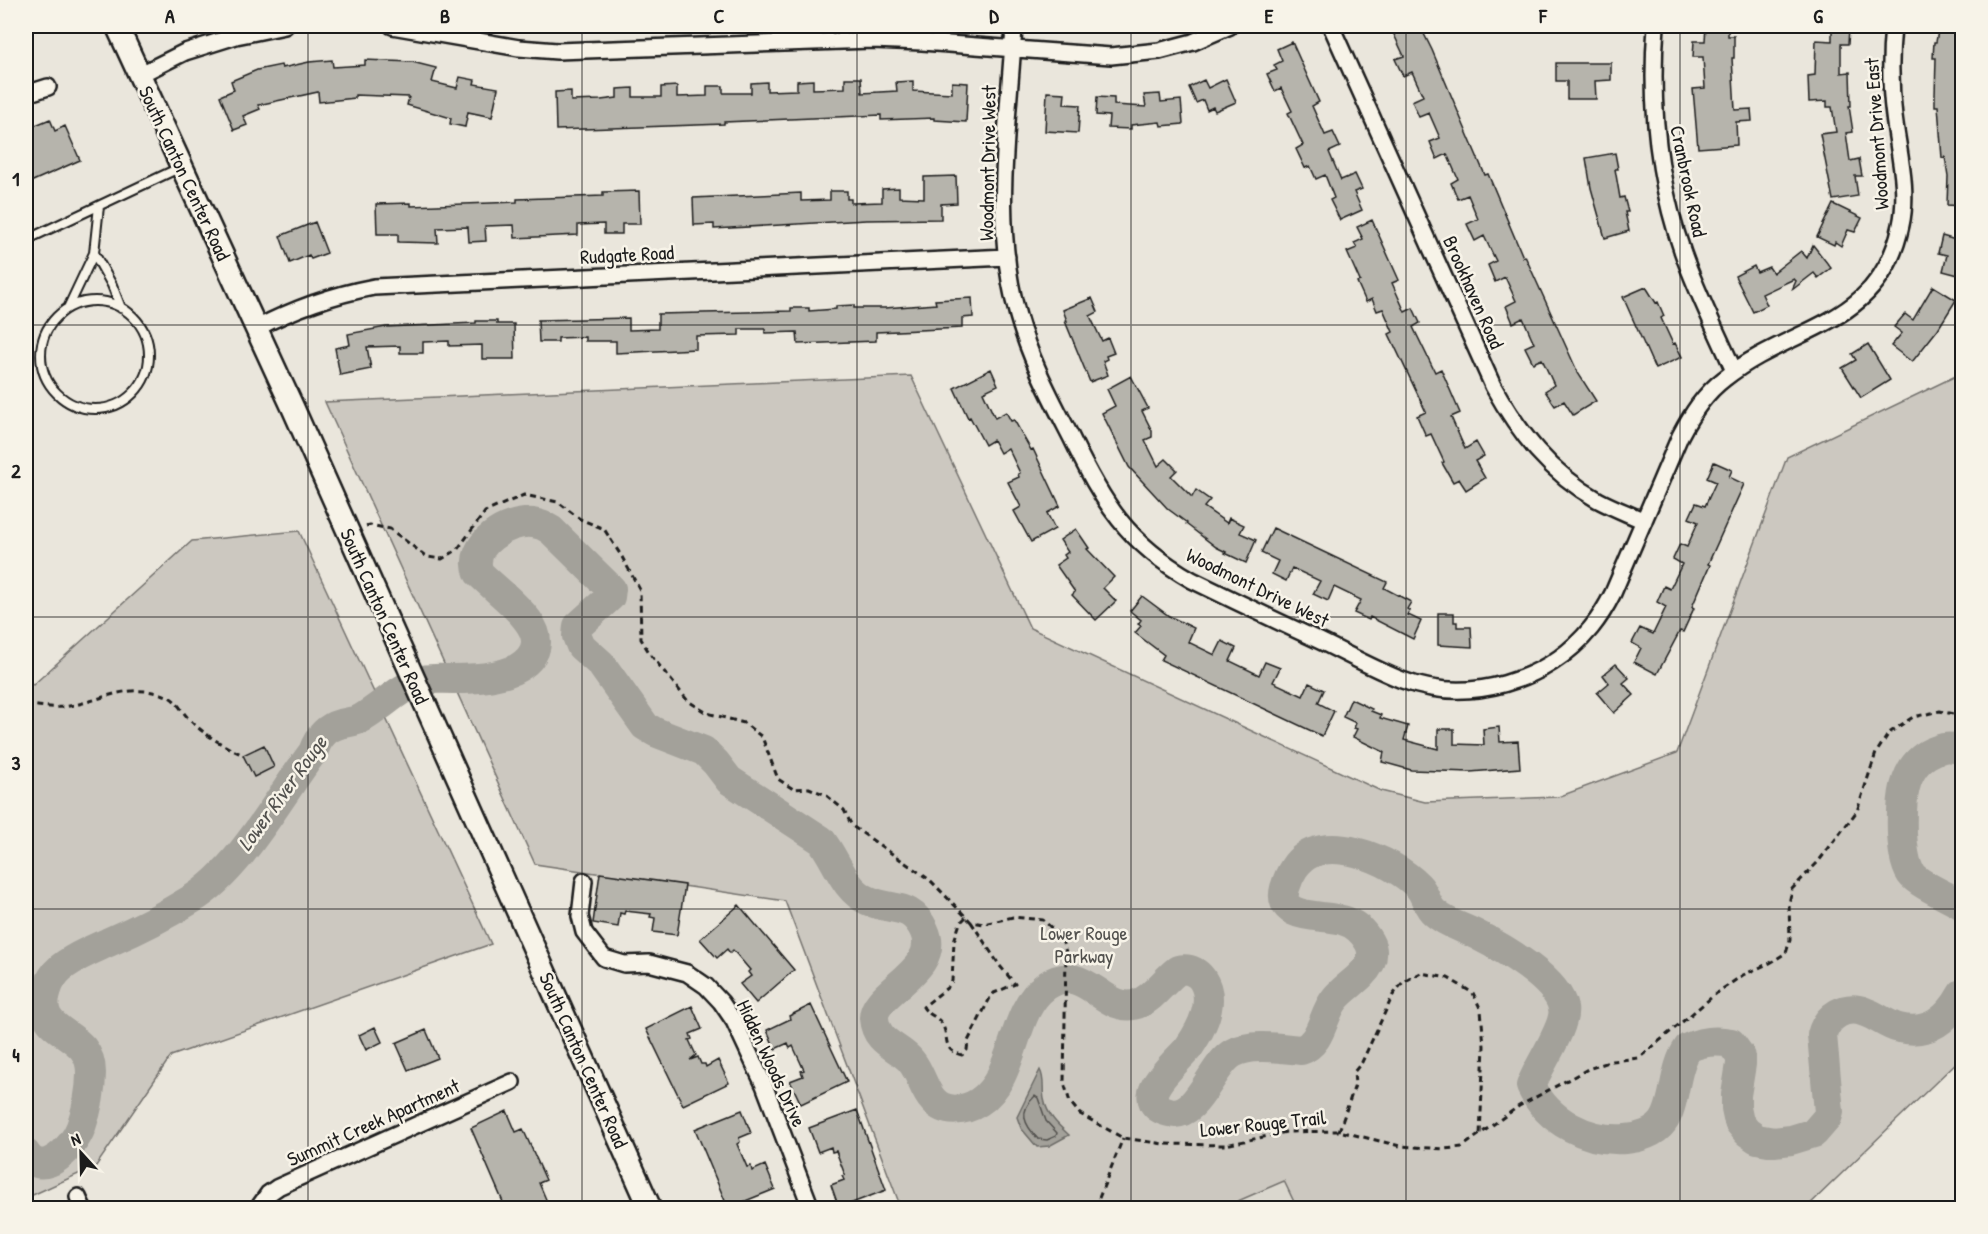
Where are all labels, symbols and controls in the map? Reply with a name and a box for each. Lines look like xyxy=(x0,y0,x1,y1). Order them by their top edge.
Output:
text: A xyxy=(165,2,175,29)
text: B xyxy=(440,2,450,29)
text: C xyxy=(714,2,725,29)
text: D xyxy=(989,2,999,29)
text: E xyxy=(1265,2,1274,29)
text: F xyxy=(1538,2,1548,29)
text: G xyxy=(1813,2,1823,29)
street label: Woodmont Drive East xyxy=(1857,56,1895,211)
street label: South Canton Center Road xyxy=(133,81,237,265)
street label: Woodmont Drive West xyxy=(972,84,1002,241)
street label: Cranbrook Road xyxy=(1664,123,1714,239)
text: 1 xyxy=(12,165,20,192)
street label: Brookhaven Road xyxy=(1437,231,1511,353)
street label: Rudgate Road xyxy=(579,238,675,270)
text: 2 xyxy=(11,457,21,484)
street label: South Canton Center Road xyxy=(334,524,436,708)
street label: Woodmont Drive West xyxy=(1182,541,1335,634)
water label: Lower River Rouge xyxy=(231,728,334,856)
text: 3 xyxy=(12,749,21,776)
park label: Lower Rouge Parkway xyxy=(1040,919,1128,969)
street label: South Canton Center Road xyxy=(533,968,635,1152)
street label: Hidden Woods Drive xyxy=(731,995,813,1131)
text: 4 xyxy=(12,1041,20,1068)
street label: Summit Creek Apartment xyxy=(283,1071,464,1172)
street label: Lower Rouge Trail xyxy=(1199,1103,1328,1143)
north arrow xyxy=(51,1123,111,1183)
text: N xyxy=(67,1127,84,1151)

